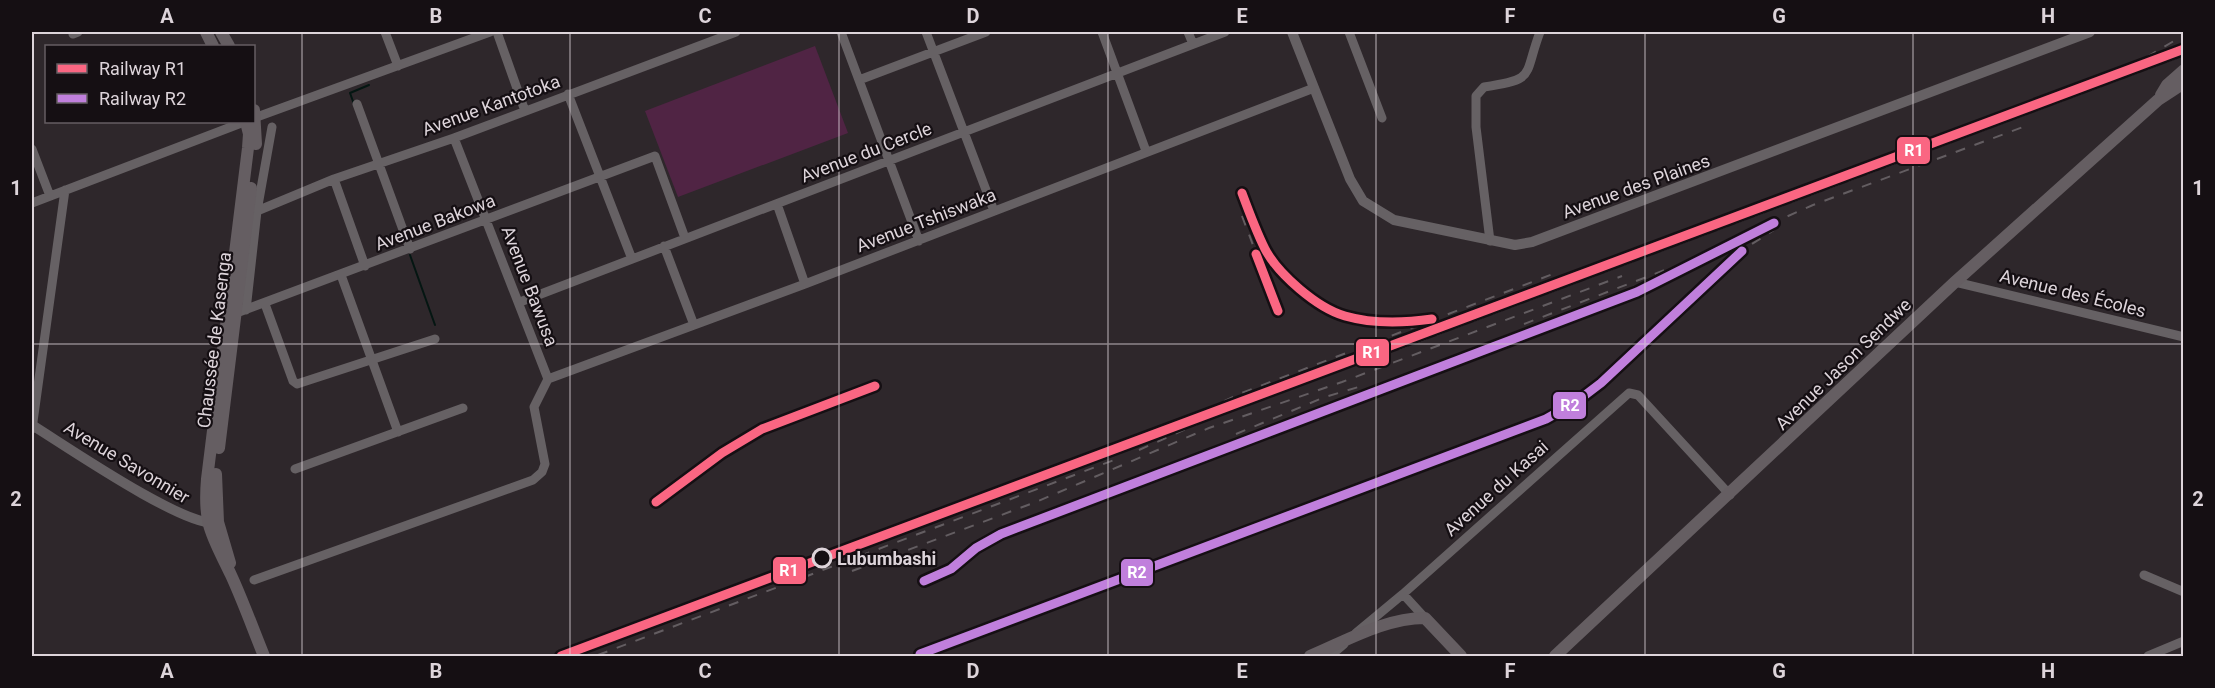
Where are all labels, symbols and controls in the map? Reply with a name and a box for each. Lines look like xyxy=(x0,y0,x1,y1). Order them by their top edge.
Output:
text: A xyxy=(160,4,174,28)
text: B xyxy=(430,4,442,28)
text: C xyxy=(698,4,712,28)
text: D xyxy=(967,4,980,28)
text: E xyxy=(1236,4,1248,28)
text: F xyxy=(1505,4,1516,28)
text: G xyxy=(1772,4,1786,28)
text: H xyxy=(2041,4,2055,28)
legend xyxy=(45,45,255,123)
text: Railway R1 xyxy=(99,58,186,79)
street label: Avenue Kantotoka xyxy=(419,70,563,140)
text: Railway R2 xyxy=(99,88,186,109)
street label: Avenue du Cercle xyxy=(798,117,934,187)
line badge: R1 xyxy=(1896,136,1931,165)
text: R1 xyxy=(1904,141,1924,160)
street label: Avenue des Plaines xyxy=(1559,150,1713,222)
text: 1 xyxy=(10,176,22,200)
text: 1 xyxy=(2192,176,2204,200)
street label: Avenue Tshiswaka xyxy=(853,184,999,256)
street label: Avenue Bakowa xyxy=(372,189,498,255)
street label: Avenue Bawusa xyxy=(497,223,563,349)
street label: Chaussée de Kasenga xyxy=(193,251,235,429)
street label: Avenue des Écoles xyxy=(1998,265,2148,321)
street label: Avenue Jason Sendwe xyxy=(1771,294,1915,434)
line badge: R1 xyxy=(1355,338,1390,367)
text: R1 xyxy=(1362,343,1382,362)
line badge: R2 xyxy=(1552,391,1587,420)
text: R2 xyxy=(1560,396,1580,415)
street label: Avenue Savonnier xyxy=(61,416,193,508)
street label: Avenue du Kasai xyxy=(1440,436,1552,540)
text: 2 xyxy=(10,487,22,511)
text: 2 xyxy=(2192,487,2204,511)
marker: Lubumbashi xyxy=(812,548,832,568)
place label: Lubumbashi xyxy=(837,548,936,569)
line badge: R1 xyxy=(772,556,807,585)
line badge: R2 xyxy=(1120,558,1154,587)
text: R1 xyxy=(779,561,799,580)
text: R2 xyxy=(1127,563,1147,582)
text: A xyxy=(160,659,174,683)
text: B xyxy=(430,659,442,683)
text: C xyxy=(698,659,712,683)
text: D xyxy=(967,659,980,683)
text: E xyxy=(1236,659,1248,683)
text: F xyxy=(1505,659,1516,683)
text: G xyxy=(1772,659,1786,683)
text: H xyxy=(2041,659,2055,683)

